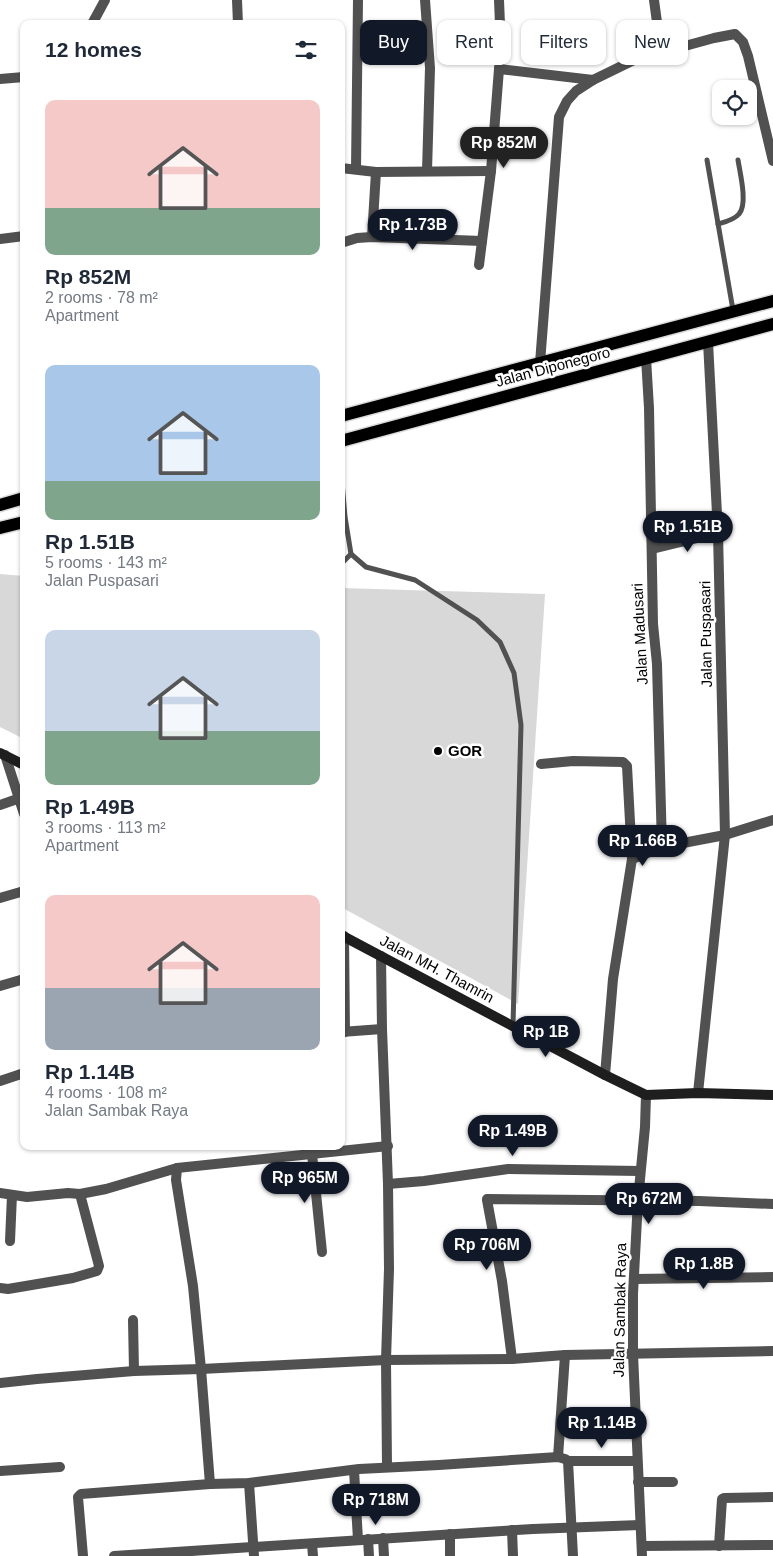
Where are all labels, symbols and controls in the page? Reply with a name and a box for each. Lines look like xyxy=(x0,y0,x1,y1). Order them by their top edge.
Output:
chip: Buy xyxy=(360,20,427,65)
chip: Rent xyxy=(437,20,511,65)
chip: Filters xyxy=(521,20,606,65)
chip: New xyxy=(616,20,688,65)
icon: filters xyxy=(292,36,320,64)
text: 12 homes xyxy=(45,38,142,61)
map controls xyxy=(712,80,757,125)
button: locate xyxy=(712,80,757,125)
pin: Rp 852M xyxy=(458,126,550,169)
icon: home xyxy=(138,133,228,223)
text: Rp 852M xyxy=(471,134,537,151)
pin: Rp 1.73B xyxy=(361,208,465,251)
text: Rp 1.73B xyxy=(379,216,447,233)
text: Rp 852M xyxy=(45,265,131,288)
text: 2 rooms · 78 m² xyxy=(45,289,158,306)
text: Apartment xyxy=(45,307,119,324)
street label: Jalan Diponegoro xyxy=(494,343,612,390)
icon: home xyxy=(138,398,228,488)
pin: Rp 1.51B xyxy=(636,510,740,553)
text: Rp 1.51B xyxy=(654,518,722,535)
text: Rp 1.51B xyxy=(45,530,135,553)
text: 5 rooms · 143 m² xyxy=(45,554,167,571)
text: Jalan Puspasari xyxy=(45,572,159,589)
street label: Jalan Puspasari xyxy=(696,581,715,688)
street label: Jalan Madusari xyxy=(628,583,651,685)
icon: home xyxy=(138,663,228,753)
place label: GOR xyxy=(448,742,482,759)
marker: GOR xyxy=(432,745,444,757)
text: Rp 1.49B xyxy=(45,795,135,818)
text: 3 rooms · 113 m² xyxy=(45,819,166,836)
pin: Rp 1.66B xyxy=(591,824,695,867)
text: Rp 1.66B xyxy=(609,832,677,849)
text: Apartment xyxy=(45,837,119,854)
icon: home xyxy=(138,928,228,1018)
street label: Jalan MH. Thamrin xyxy=(377,931,497,1006)
pin: Rp 1B xyxy=(511,1016,581,1058)
text: Rp 1B xyxy=(523,1023,569,1040)
text: Rp 1.14B xyxy=(45,1060,135,1083)
text: 4 rooms · 108 m² xyxy=(45,1084,167,1101)
text: Jalan Sambak Raya xyxy=(45,1102,188,1119)
pin: Rp 1.49B xyxy=(461,1114,565,1157)
text: Rp 1.49B xyxy=(479,1122,547,1139)
pin: Rp 965M xyxy=(259,1162,351,1204)
text: Rp 965M xyxy=(272,1169,338,1186)
pin: Rp 672M xyxy=(603,1182,695,1225)
text: Rp 672M xyxy=(616,1190,682,1207)
pin: Rp 706M xyxy=(441,1228,533,1271)
text: Rp 706M xyxy=(454,1236,520,1253)
street label: Jalan Sambak Raya xyxy=(610,1242,629,1377)
pin: Rp 1.8B xyxy=(658,1248,750,1290)
text: Rp 1.8B xyxy=(674,1255,734,1272)
pin: Rp 1.14B xyxy=(550,1406,654,1449)
text: Rp 1.14B xyxy=(568,1414,636,1431)
pin: Rp 718M xyxy=(330,1484,422,1526)
text: Rp 718M xyxy=(343,1491,409,1508)

